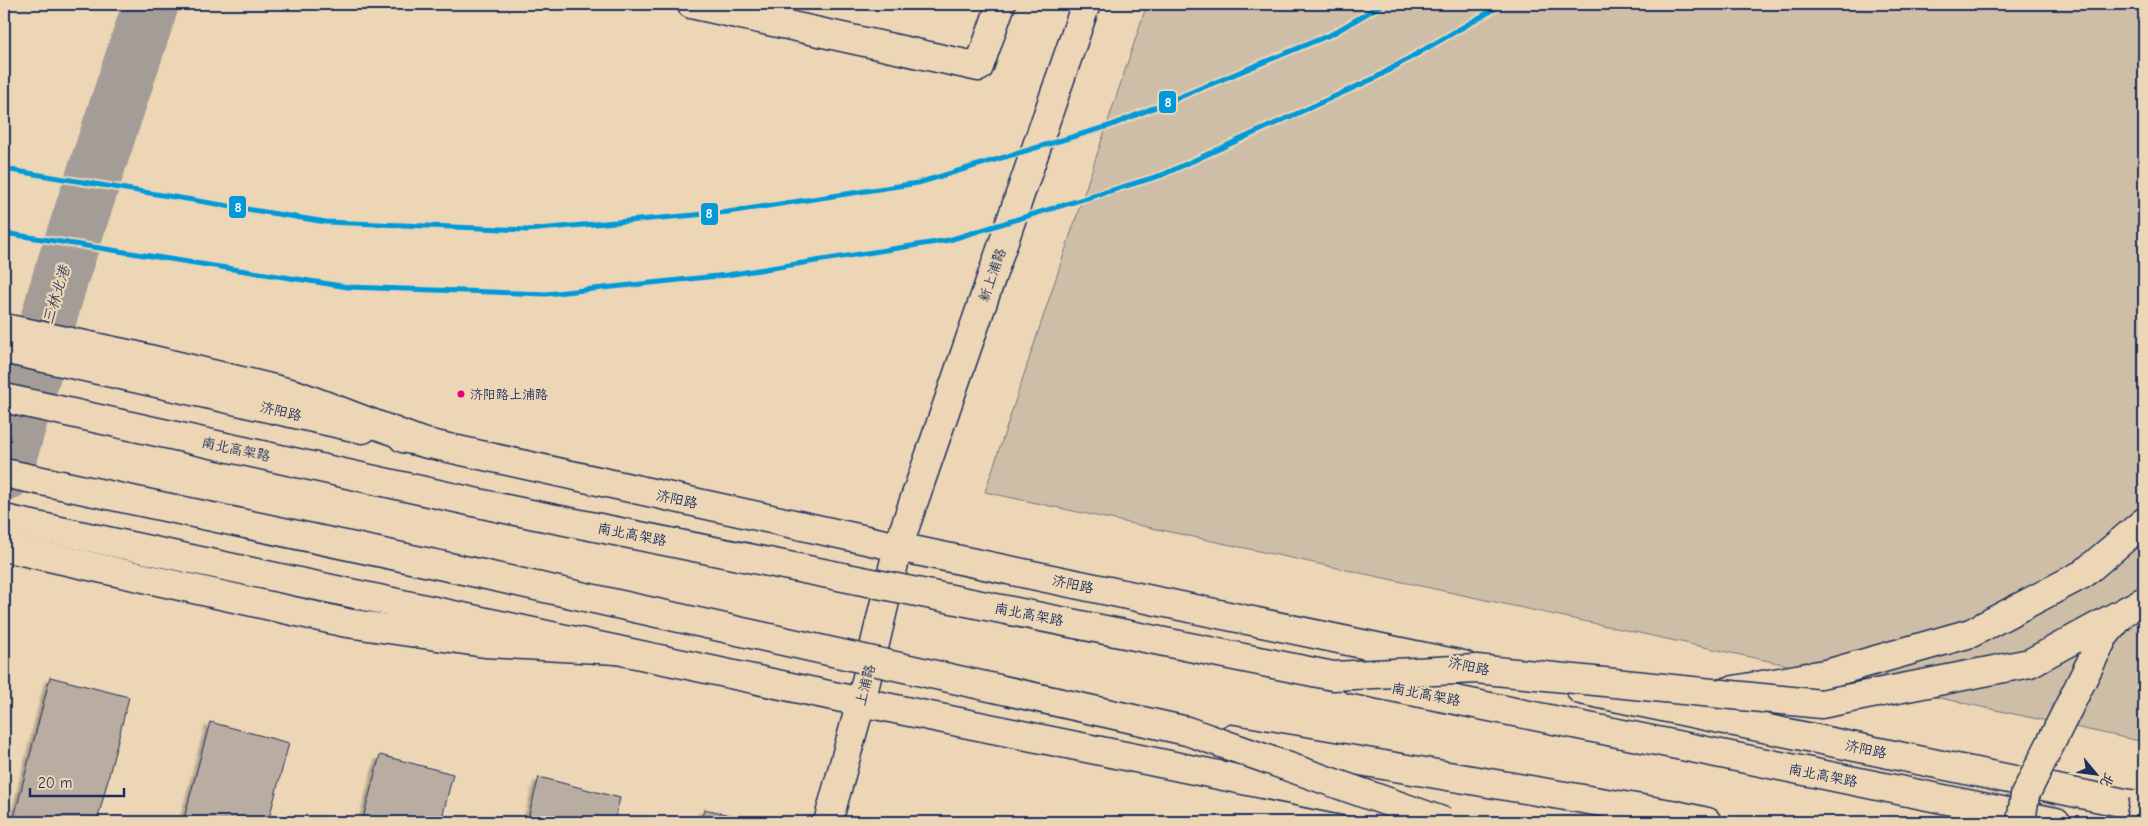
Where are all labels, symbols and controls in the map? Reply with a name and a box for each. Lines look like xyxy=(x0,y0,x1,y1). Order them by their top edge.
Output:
line badge: 8 xyxy=(1158,90,1177,114)
text: 8 xyxy=(1164,94,1172,111)
line badge: 8 xyxy=(228,195,247,219)
text: 8 xyxy=(234,199,242,216)
line badge: 8 xyxy=(700,202,719,226)
text: 8 xyxy=(705,205,713,222)
street label: 新上浦路 xyxy=(975,246,1010,304)
water label: 三林北港 xyxy=(39,262,74,326)
place label: 济阳路上浦路 xyxy=(470,387,548,402)
marker: 济阳路上浦路 xyxy=(456,389,466,399)
street label: 济阳路 xyxy=(259,398,303,424)
street label: 南北高架路 xyxy=(200,434,272,465)
street label: 济阳路 xyxy=(655,487,699,512)
street label: 南北高架路 xyxy=(596,519,668,550)
street label: 济阳路 xyxy=(1051,572,1095,597)
street label: 南北高架路 xyxy=(993,599,1065,630)
street label: 济阳路 xyxy=(1447,654,1491,679)
street label: 上浦路 xyxy=(852,663,879,708)
street label: 南北高架路 xyxy=(1390,679,1462,710)
street label: 济阳路 xyxy=(1844,737,1888,762)
north arrow xyxy=(2070,748,2120,798)
street label: 南北高架路 xyxy=(1787,760,1859,791)
scale bar xyxy=(30,766,124,798)
text: 北 xyxy=(2096,770,2118,790)
text: 20 m xyxy=(38,774,72,792)

